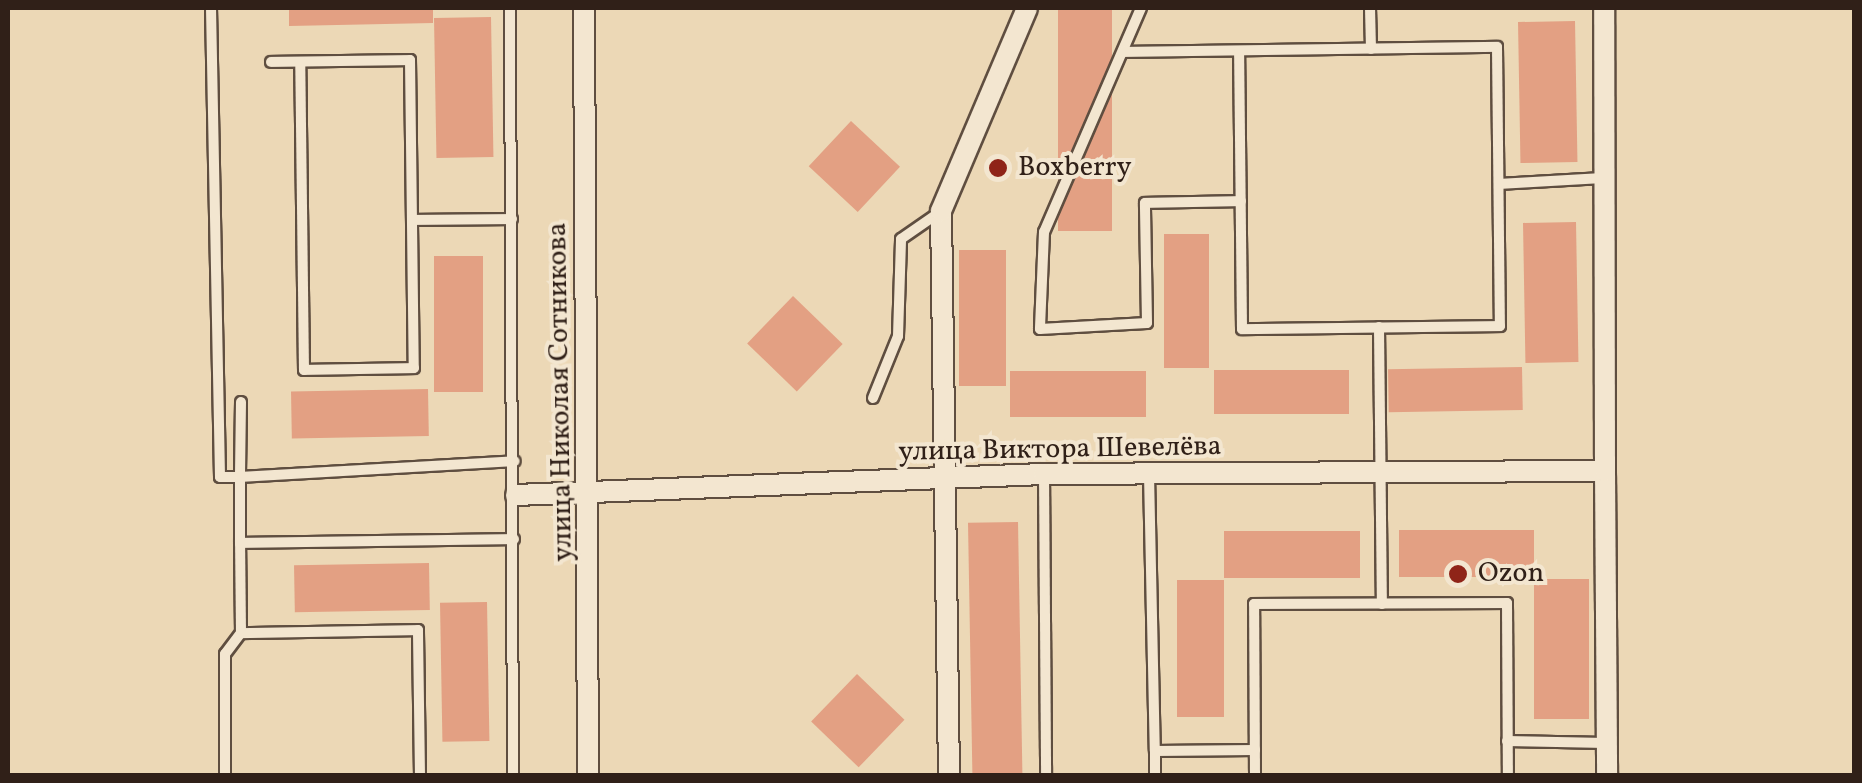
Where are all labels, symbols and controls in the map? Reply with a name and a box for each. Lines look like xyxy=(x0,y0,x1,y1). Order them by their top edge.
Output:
place label: Boxberry xyxy=(1018,151,1132,185)
marker: Boxberry xyxy=(987,157,1009,179)
street label: улица Николая Сотникова xyxy=(541,222,581,562)
street label: улица Виктора Шевелёва xyxy=(898,430,1222,470)
place label: Ozon xyxy=(1478,557,1544,591)
marker: Ozon xyxy=(1447,563,1469,585)

